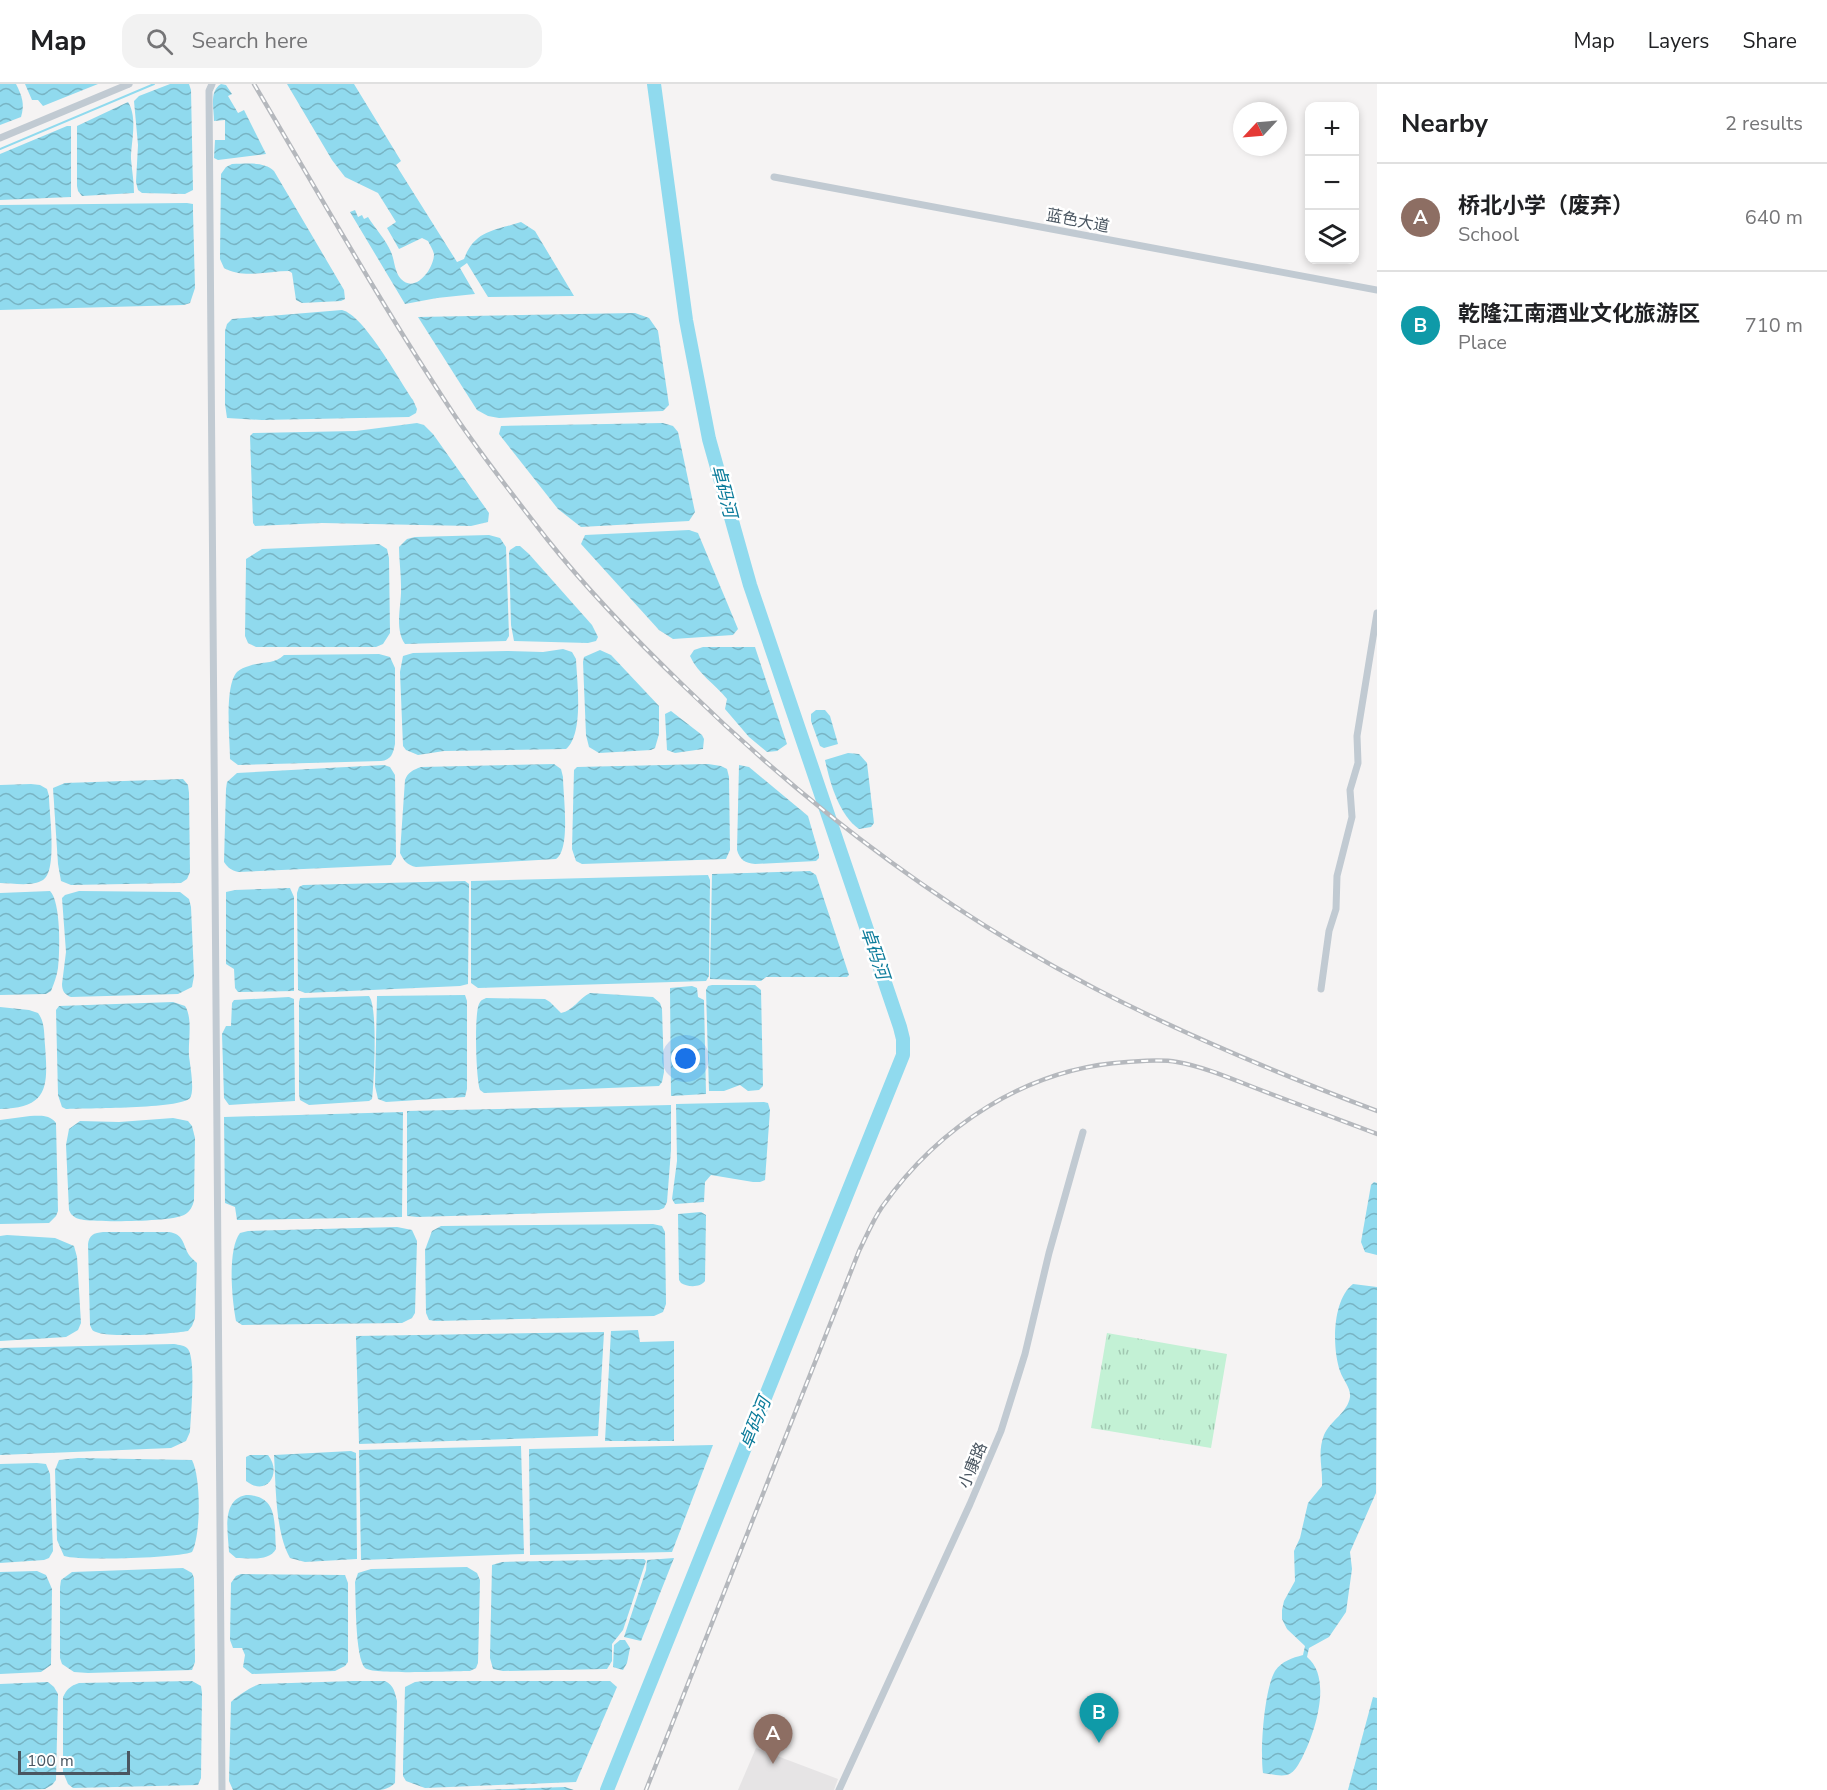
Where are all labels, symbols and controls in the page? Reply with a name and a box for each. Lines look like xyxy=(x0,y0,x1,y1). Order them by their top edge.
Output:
search box xyxy=(122,14,542,68)
text: Map xyxy=(30,22,86,60)
icon: search xyxy=(143,25,176,58)
text: Search here xyxy=(191,26,308,56)
text: Map xyxy=(1573,27,1615,55)
text: Layers xyxy=(1648,27,1709,55)
text: Share xyxy=(1742,27,1797,55)
north arrow xyxy=(1233,102,1287,156)
map controls xyxy=(1305,102,1359,264)
button: + xyxy=(1305,102,1359,156)
text: Nearby xyxy=(1401,106,1488,141)
text: 2 results xyxy=(1725,110,1803,137)
button: − xyxy=(1305,156,1359,210)
text: 桥北小学（废弃） xyxy=(1458,191,1634,221)
street label: 蓝色大道 xyxy=(1044,204,1111,238)
text: A xyxy=(1413,204,1428,231)
text: 640 m xyxy=(1745,204,1803,231)
button: layers xyxy=(1305,210,1359,264)
text: School xyxy=(1458,221,1519,248)
text: 乾隆江南酒业文化旅游区 xyxy=(1458,299,1700,329)
text: B xyxy=(1414,312,1427,339)
text: 710 m xyxy=(1745,312,1803,339)
text: Place xyxy=(1458,329,1507,356)
water label: 卓码河 xyxy=(705,462,743,523)
water label: 卓码河 xyxy=(855,924,896,985)
your location xyxy=(671,1044,700,1073)
water label: 卓码河 xyxy=(734,1391,777,1453)
street label: 小康路 xyxy=(953,1439,992,1492)
pin: B xyxy=(1080,1694,1118,1743)
pin: A xyxy=(754,1714,792,1764)
scale bar xyxy=(18,1748,130,1776)
text: 100 m xyxy=(27,1750,74,1772)

